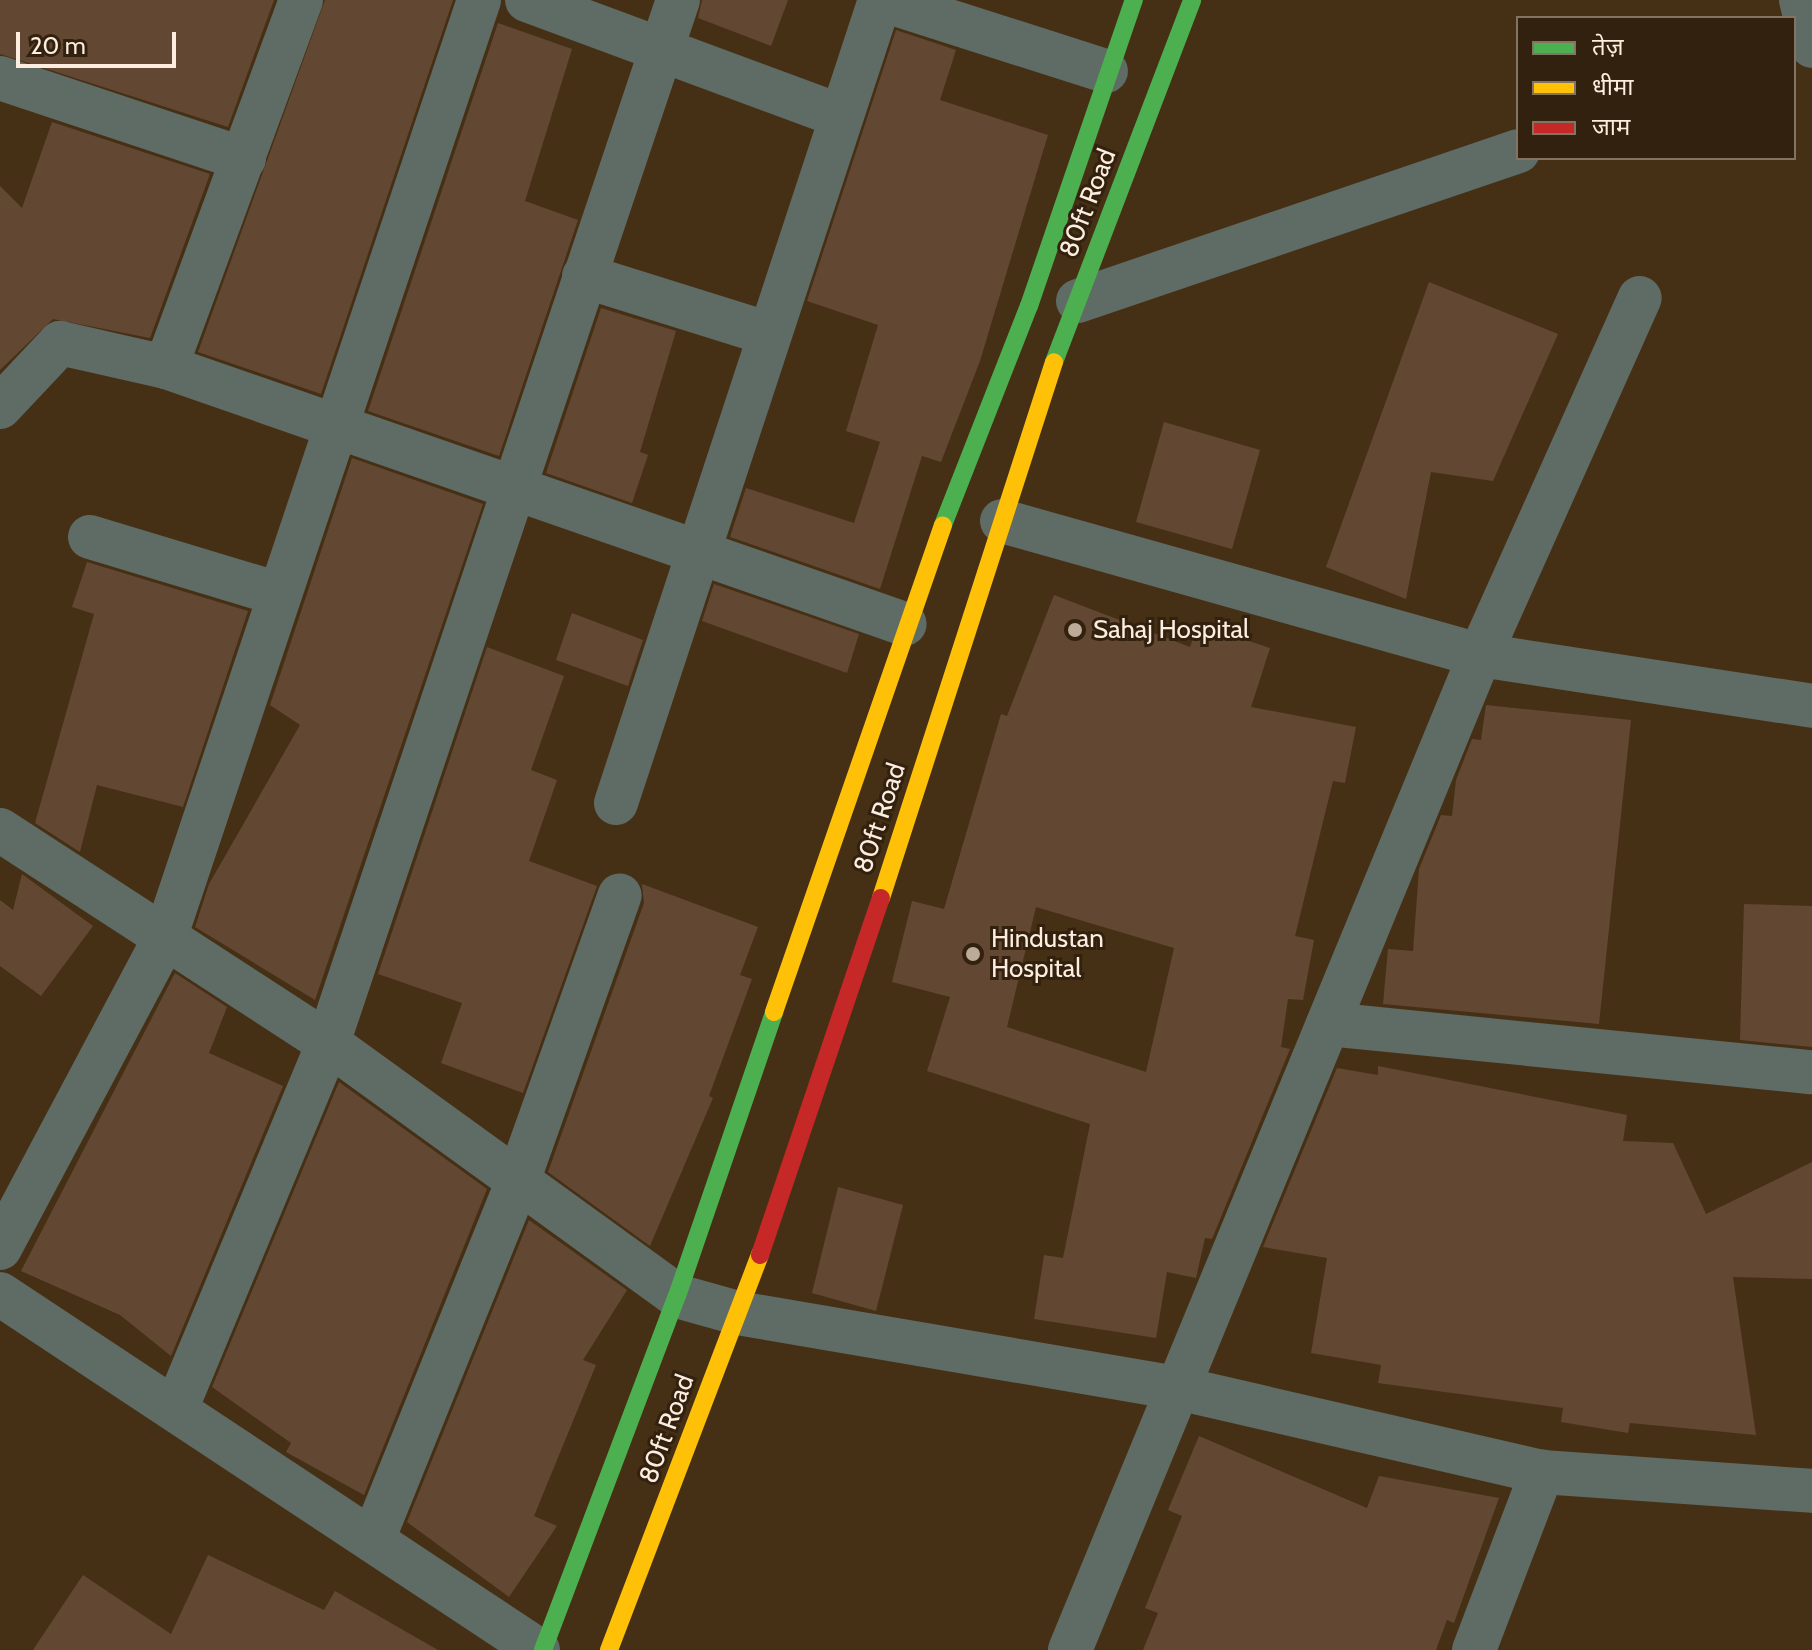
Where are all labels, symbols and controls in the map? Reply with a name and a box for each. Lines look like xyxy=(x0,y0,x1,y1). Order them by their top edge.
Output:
scale bar xyxy=(20,16,180,66)
legend xyxy=(1516,16,1796,160)
text: 20 m xyxy=(30,31,86,60)
text: तेज़ xyxy=(1592,32,1624,61)
text: धीमा xyxy=(1592,72,1634,101)
text: जाम xyxy=(1592,112,1630,141)
street label: 80ft Road xyxy=(1053,144,1123,262)
place label: Sahaj Hospital xyxy=(1093,614,1249,646)
marker: Sahaj Hospital xyxy=(1064,619,1086,641)
street label: 80ft Road xyxy=(848,759,912,877)
place label: Hindustan Hospital xyxy=(991,923,1104,984)
marker: Hindustan Hospital xyxy=(962,943,984,965)
street label: 80ft Road xyxy=(633,1370,701,1488)

